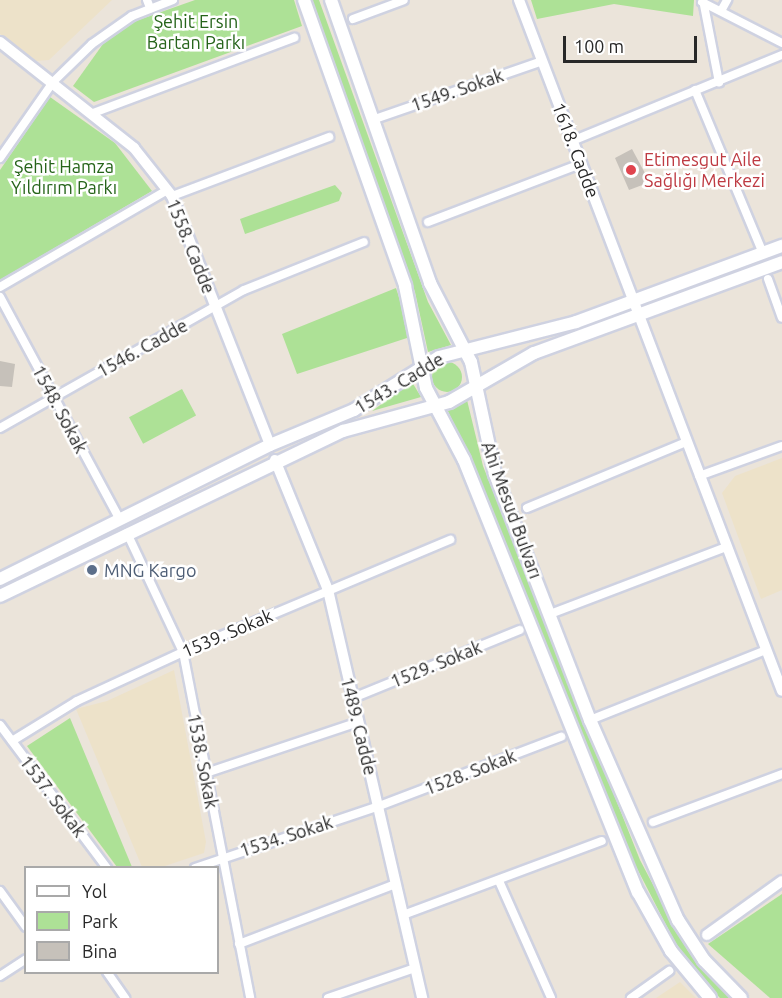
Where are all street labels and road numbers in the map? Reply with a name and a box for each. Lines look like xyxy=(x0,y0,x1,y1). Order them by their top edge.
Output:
street label: 1549. Sokak xyxy=(408,64,506,116)
street label: 1618. Cadde xyxy=(548,99,604,201)
street label: 1558. Cadde xyxy=(162,195,220,297)
street label: 1546. Cadde xyxy=(93,314,191,382)
street label: 1543. Cadde xyxy=(350,348,448,418)
street label: 1548. Sokak xyxy=(28,361,92,457)
street label: Ahi Mesud Bulvarı xyxy=(477,438,547,582)
street label: 1539. Sokak xyxy=(178,604,276,662)
street label: 1529. Sokak xyxy=(387,636,485,692)
street label: 1489. Cadde xyxy=(336,675,382,777)
street label: 1538. Sokak xyxy=(183,712,223,810)
street label: 1528. Sokak xyxy=(421,745,519,799)
street label: 1537. Sokak xyxy=(15,751,91,841)
street label: 1534. Sokak xyxy=(237,811,335,861)

